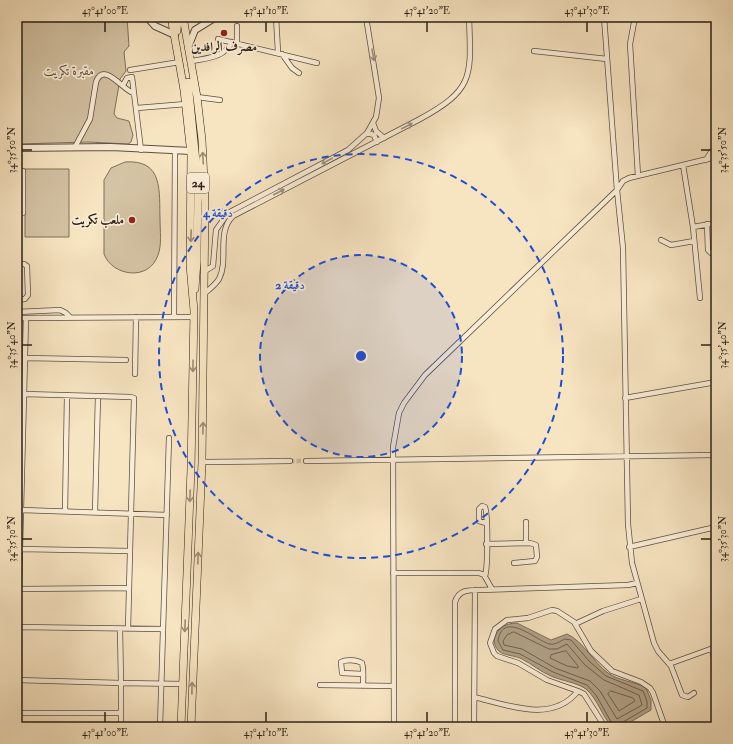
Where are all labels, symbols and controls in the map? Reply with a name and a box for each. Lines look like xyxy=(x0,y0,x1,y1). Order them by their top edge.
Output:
text: 43°41'00"E xyxy=(82,5,128,17)
text: 43°41'10"E xyxy=(244,5,288,17)
text: 43°41'20"E xyxy=(404,5,450,17)
text: 43°41'30"E xyxy=(565,5,609,17)
marker: مصرف الرافدين xyxy=(219,28,229,38)
place label: مصرف الرافدين xyxy=(191,39,257,56)
one-way arrow xyxy=(369,49,377,62)
park label: مقبرة تكريت xyxy=(44,63,94,79)
one-way arrow xyxy=(401,122,413,129)
text: 34°35'50"N xyxy=(6,127,18,173)
text: 34°35'50"N xyxy=(717,127,729,173)
one-way arrow xyxy=(200,152,207,165)
one-way arrow xyxy=(321,157,333,165)
road number: 24 xyxy=(187,173,209,193)
one-way arrow xyxy=(273,188,285,195)
text: 4 دقيقة xyxy=(202,206,233,221)
place label: ملعب تكريت xyxy=(71,212,124,228)
marker: ملعب تكريت xyxy=(127,215,137,225)
one-way arrow xyxy=(188,229,195,242)
text: 2 دقيقة xyxy=(275,278,305,293)
text: 34°35'40"N xyxy=(6,321,18,369)
text: 34°35'40"N xyxy=(717,321,729,369)
centre of rings xyxy=(354,349,368,363)
one-way arrow xyxy=(189,359,197,372)
one-way arrow xyxy=(199,422,207,435)
one-way arrow xyxy=(186,489,194,502)
text: 34°35'30"N xyxy=(6,516,18,562)
text: 34°35'30"N xyxy=(717,516,729,562)
one-way arrow xyxy=(194,552,202,565)
one-way arrow xyxy=(181,619,188,632)
one-way arrow xyxy=(189,682,196,695)
text: 43°41'00"E xyxy=(82,727,128,739)
text: 43°41'10"E xyxy=(244,727,288,739)
text: 43°41'20"E xyxy=(404,727,450,739)
text: 43°41'30"E xyxy=(565,727,609,739)

